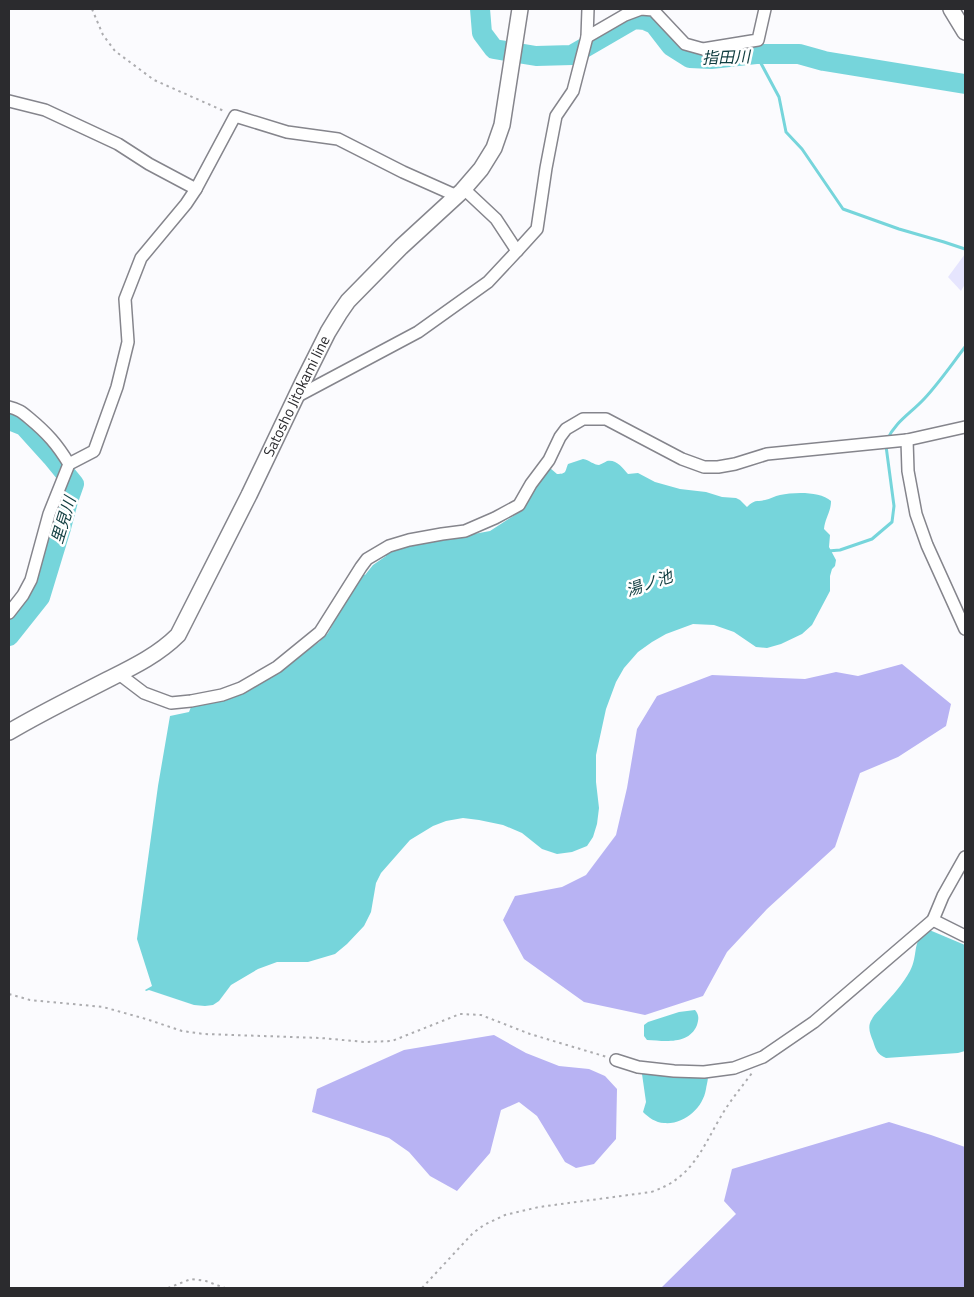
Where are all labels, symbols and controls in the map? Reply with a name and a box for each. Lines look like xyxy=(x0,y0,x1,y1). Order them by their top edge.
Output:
water label: 指田川 xyxy=(702,44,752,70)
street label: Satosho Jitokami line xyxy=(257,331,335,460)
water label: 里見川 xyxy=(45,492,82,546)
water label: 湯ノ池 xyxy=(622,563,677,602)

